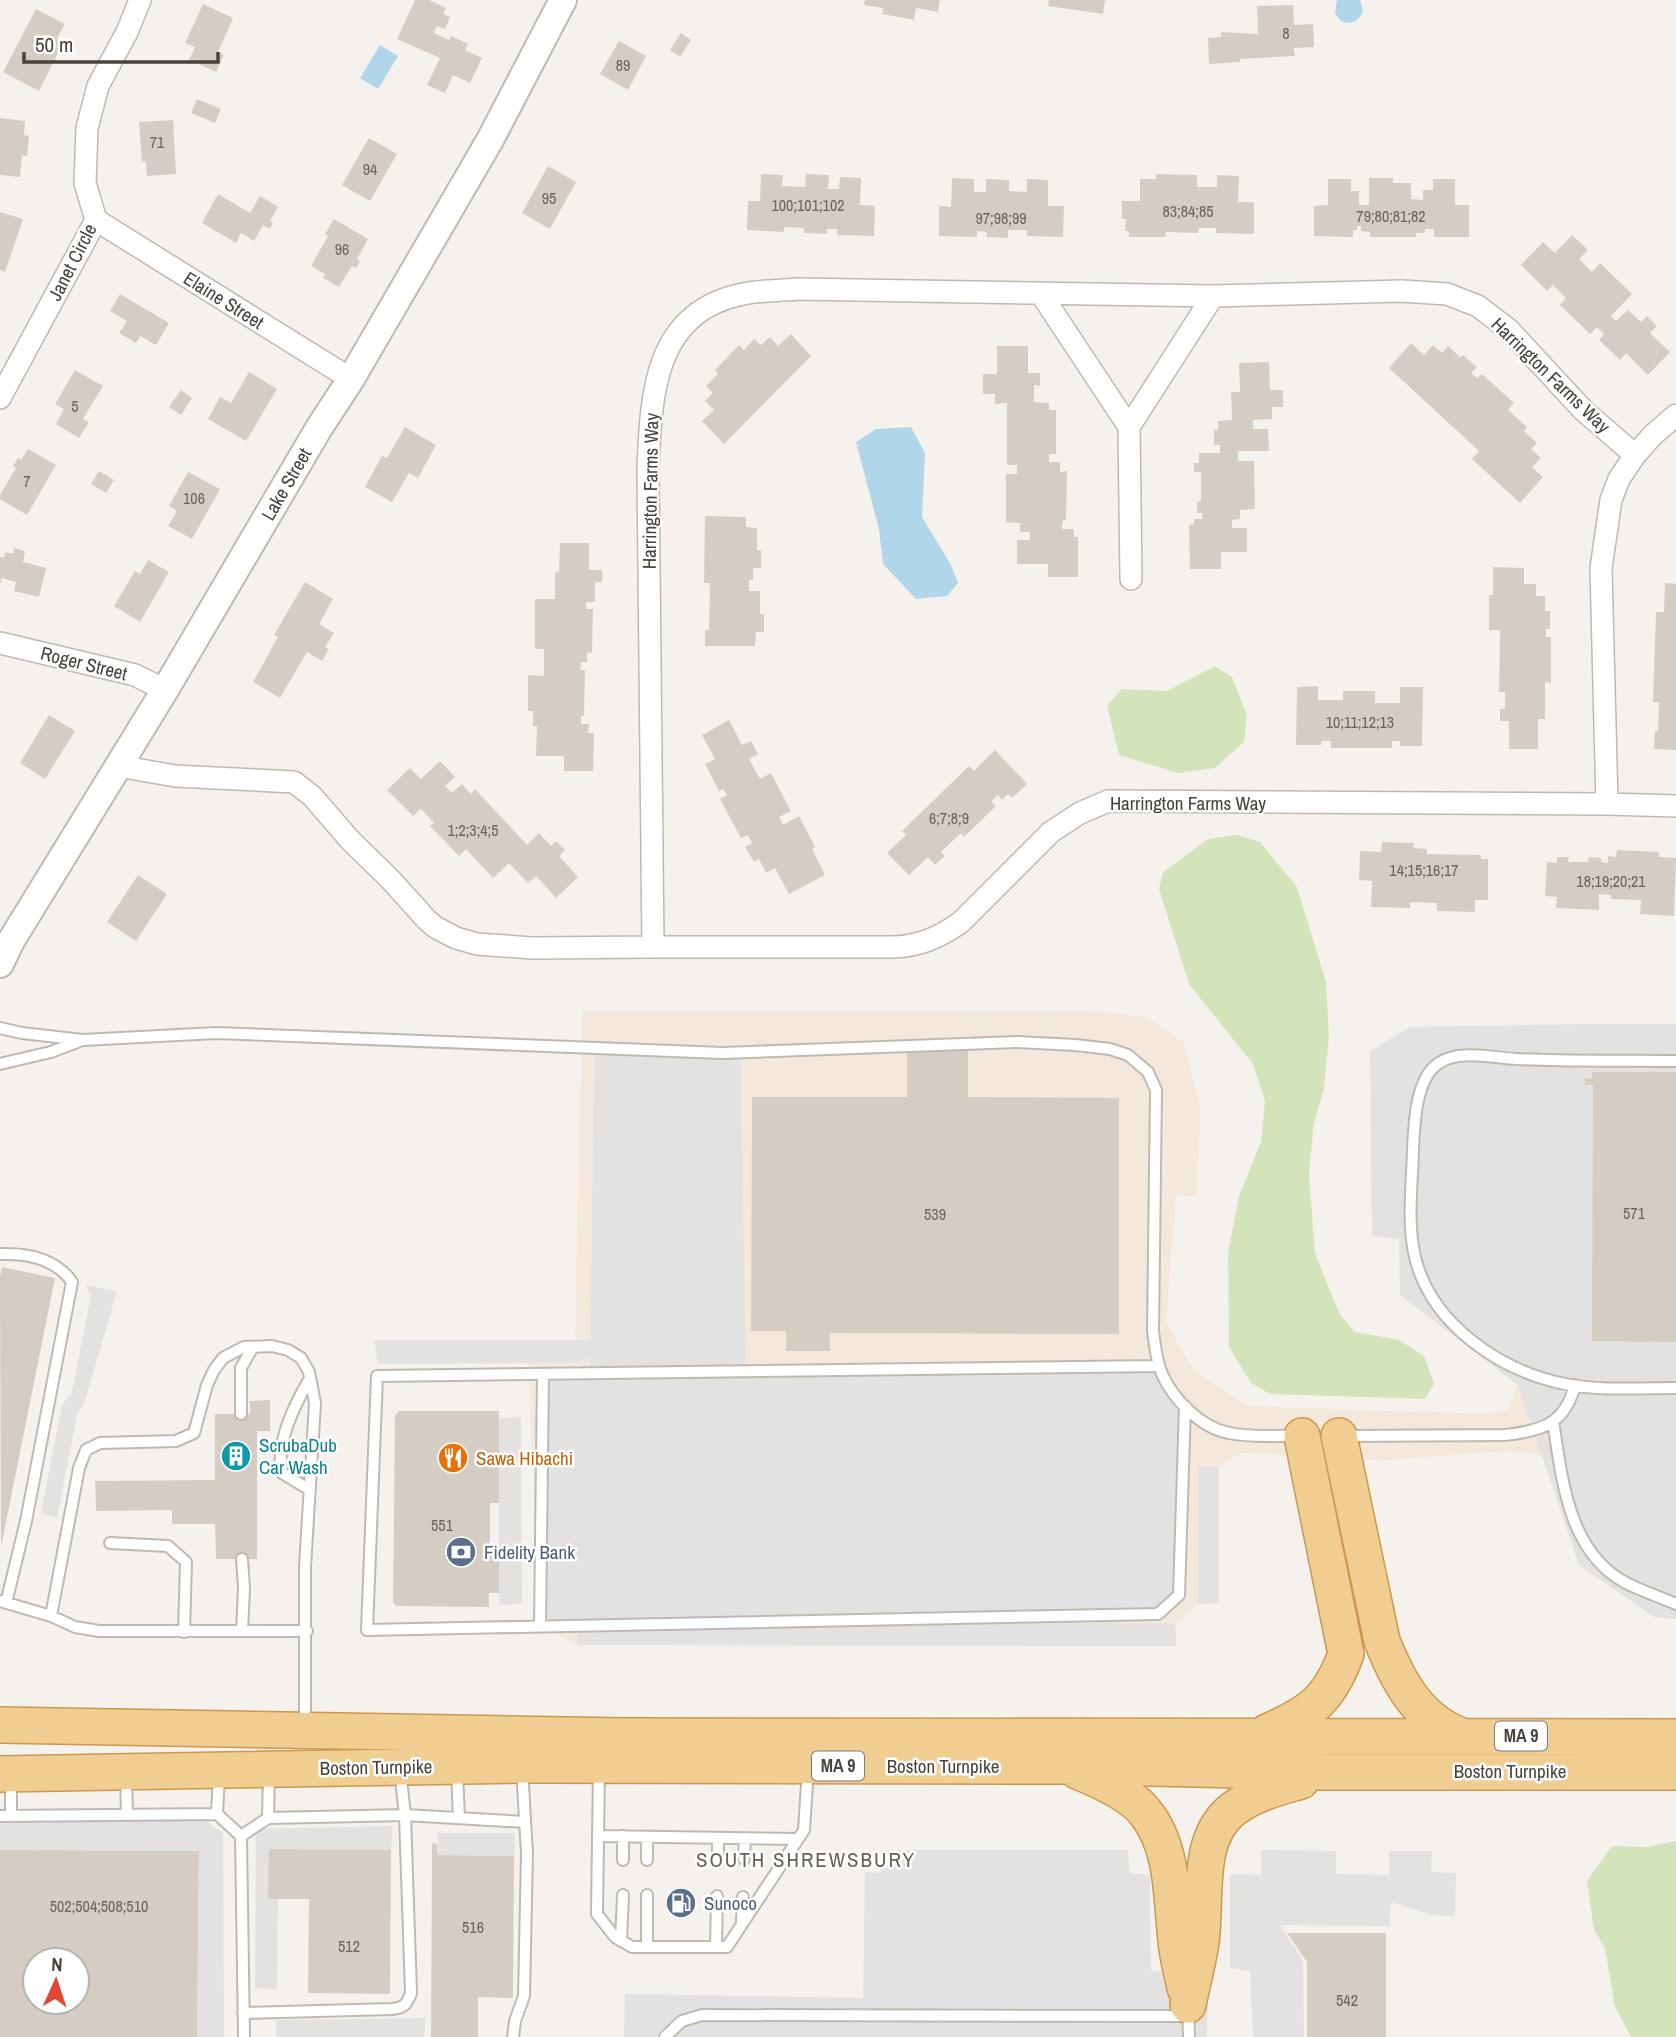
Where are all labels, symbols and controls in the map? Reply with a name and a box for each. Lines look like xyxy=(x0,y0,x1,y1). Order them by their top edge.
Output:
scale bar xyxy=(24,21,219,65)
house number: 8 xyxy=(1282,22,1290,44)
text: 50 m xyxy=(35,30,73,59)
house number: 89 xyxy=(616,54,630,76)
house number: 71 xyxy=(150,131,165,153)
house number: 94 xyxy=(363,158,377,180)
house number: 95 xyxy=(542,187,556,209)
house number: 100;101;102 xyxy=(772,194,844,216)
house number: 83;84;85 xyxy=(1162,200,1214,222)
house number: 79;80;81;82 xyxy=(1356,205,1426,227)
house number: 97;98;99 xyxy=(975,207,1027,229)
street label: Janet Circle xyxy=(42,219,102,305)
house number: 96 xyxy=(335,238,349,260)
street label: Elaine Street xyxy=(179,265,270,335)
street label: Harrington Farms Way xyxy=(1486,311,1616,439)
house number: 5 xyxy=(71,395,79,417)
street label: Harrington Farms Way xyxy=(636,412,664,569)
street label: Lake Street xyxy=(255,442,318,525)
house number: 7 xyxy=(23,470,31,492)
house number: 106 xyxy=(183,487,205,509)
street label: Roger Street xyxy=(38,640,131,686)
house number: 10;11;12;13 xyxy=(1326,711,1394,733)
street label: Harrington Farms Way xyxy=(1110,790,1266,816)
house number: 6;7;8;9 xyxy=(929,807,969,829)
house number: 1;2;3;4;5 xyxy=(447,819,499,841)
house number: 14;15;16;17 xyxy=(1389,859,1459,881)
house number: 18;19;20;21 xyxy=(1576,870,1646,892)
house number: 571 xyxy=(1623,1202,1646,1224)
house number: 539 xyxy=(924,1203,946,1225)
place label: ScrubaDub Car Wash xyxy=(259,1432,337,1480)
building icon: ScrubaDub Car Wash xyxy=(219,1439,253,1473)
restaurant icon: Sawa Hibachi xyxy=(436,1441,470,1475)
place label: Sawa Hibachi xyxy=(476,1445,573,1471)
house number: 551 xyxy=(431,1514,454,1536)
bank icon: Fidelity Bank xyxy=(444,1535,478,1569)
place label: Fidelity Bank xyxy=(484,1539,575,1565)
road number: MA 9 xyxy=(1495,1722,1547,1750)
road number: MA 9 xyxy=(812,1751,864,1780)
street label: Boston Turnpike xyxy=(319,1753,433,1781)
street label: Boston Turnpike xyxy=(887,1753,999,1779)
street label: Boston Turnpike xyxy=(1454,1758,1566,1784)
district label: SOUTH SHREWSBURY xyxy=(696,1845,916,1874)
fuel station icon: Sunoco xyxy=(664,1886,698,1920)
place label: Sunoco xyxy=(704,1890,757,1916)
house number: 502;504;508;510 xyxy=(50,1895,148,1917)
house number: 516 xyxy=(462,1916,484,1938)
house number: 512 xyxy=(338,1935,360,1957)
north arrow xyxy=(21,1946,91,2016)
text: N xyxy=(51,1951,63,1977)
house number: 542 xyxy=(1336,1989,1358,2011)

